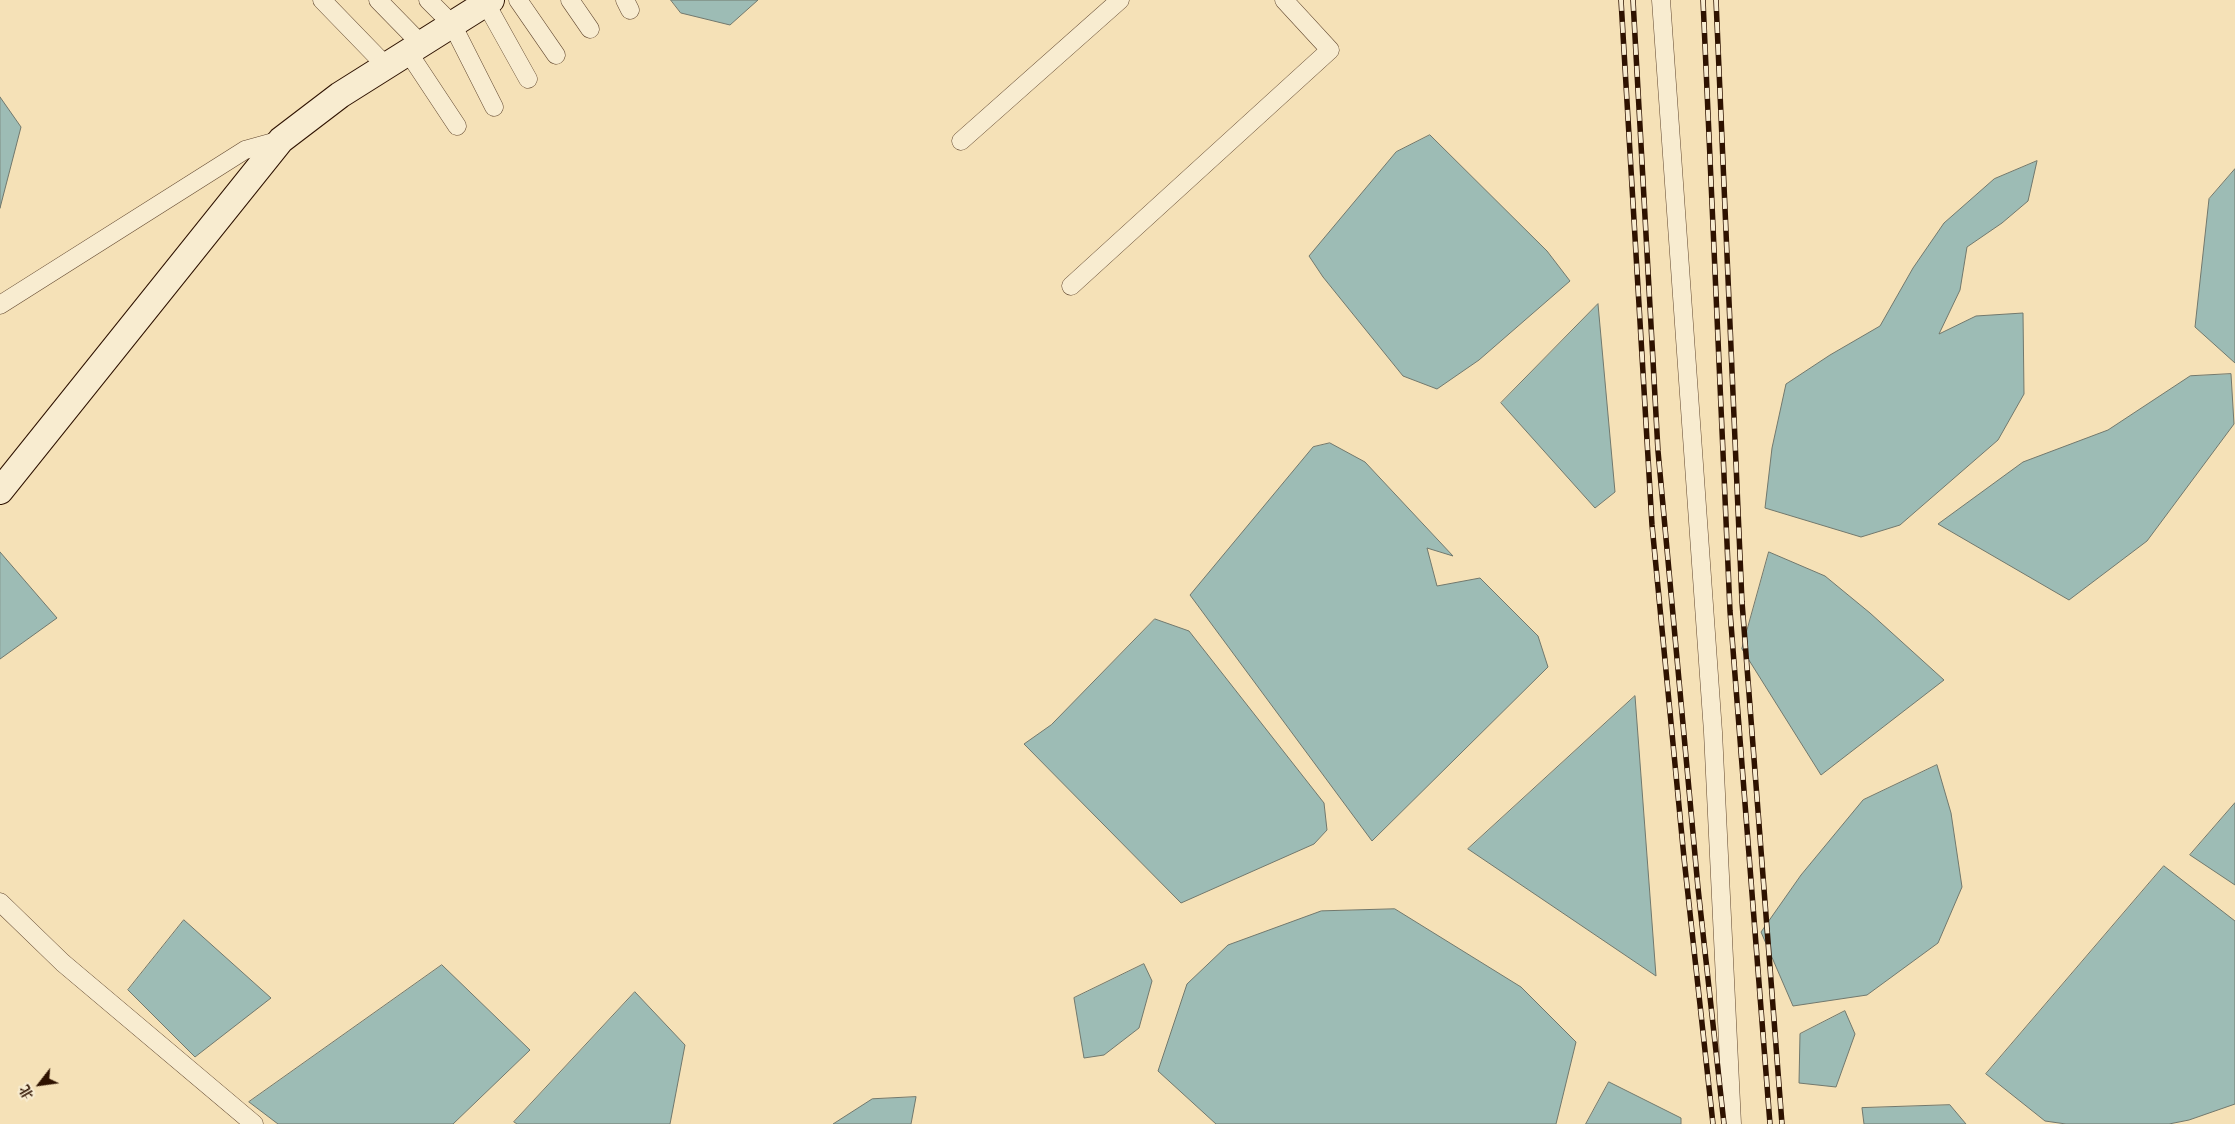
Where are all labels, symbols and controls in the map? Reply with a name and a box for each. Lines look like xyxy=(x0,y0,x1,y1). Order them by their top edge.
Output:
north arrow xyxy=(15,1059,65,1109)
text: 北 xyxy=(16,1081,37,1102)

